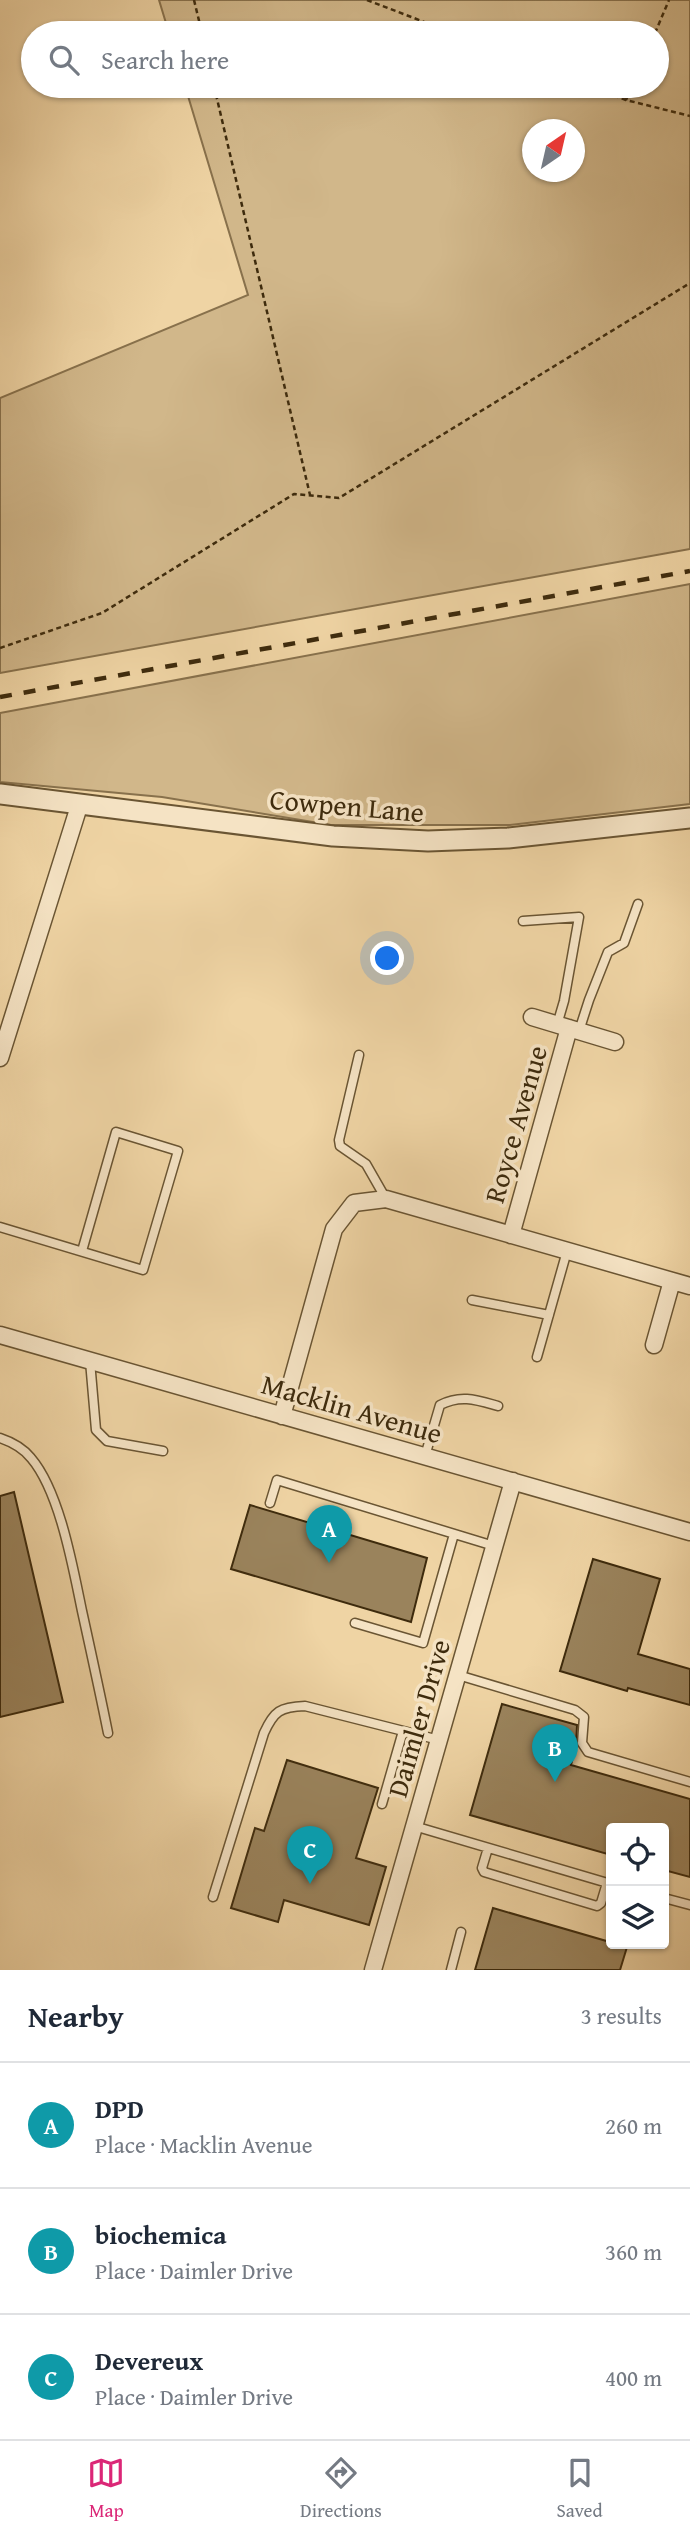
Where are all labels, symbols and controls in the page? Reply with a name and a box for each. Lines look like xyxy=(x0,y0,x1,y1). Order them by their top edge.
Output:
search box xyxy=(21,21,669,98)
text: Search here xyxy=(101,40,229,79)
icon: search xyxy=(45,41,83,79)
north arrow xyxy=(522,119,585,182)
street label: Cowpen Lane xyxy=(268,778,426,832)
your location xyxy=(370,941,404,975)
street label: Royce Avenue xyxy=(473,1040,557,1208)
street label: Macklin Avenue xyxy=(257,1363,447,1453)
pin: A xyxy=(306,1505,352,1563)
street label: Daimler Drive xyxy=(376,1634,460,1802)
pin: B xyxy=(532,1724,578,1782)
map controls xyxy=(606,1823,669,1949)
button: locate xyxy=(606,1823,669,1886)
pin: C xyxy=(287,1826,333,1884)
button: layers xyxy=(606,1886,669,1949)
text: Nearby xyxy=(28,1994,124,2038)
text: 3 results xyxy=(581,1999,662,2032)
text: DPD xyxy=(95,2089,144,2128)
text: A xyxy=(44,2109,58,2142)
text: 260 m xyxy=(605,2109,662,2142)
text: Place · Macklin Avenue xyxy=(95,2128,312,2161)
text: biochemica xyxy=(95,2215,227,2254)
text: B xyxy=(44,2235,58,2268)
text: 360 m xyxy=(605,2235,662,2268)
text: Place · Daimler Drive xyxy=(95,2254,293,2287)
text: Devereux xyxy=(95,2341,203,2380)
text: C xyxy=(44,2361,58,2394)
text: 400 m xyxy=(605,2361,662,2394)
text: Place · Daimler Drive xyxy=(95,2380,293,2413)
tab: Map xyxy=(87,2454,125,2524)
tab: Directions xyxy=(300,2454,382,2524)
tab: Saved xyxy=(557,2454,603,2524)

